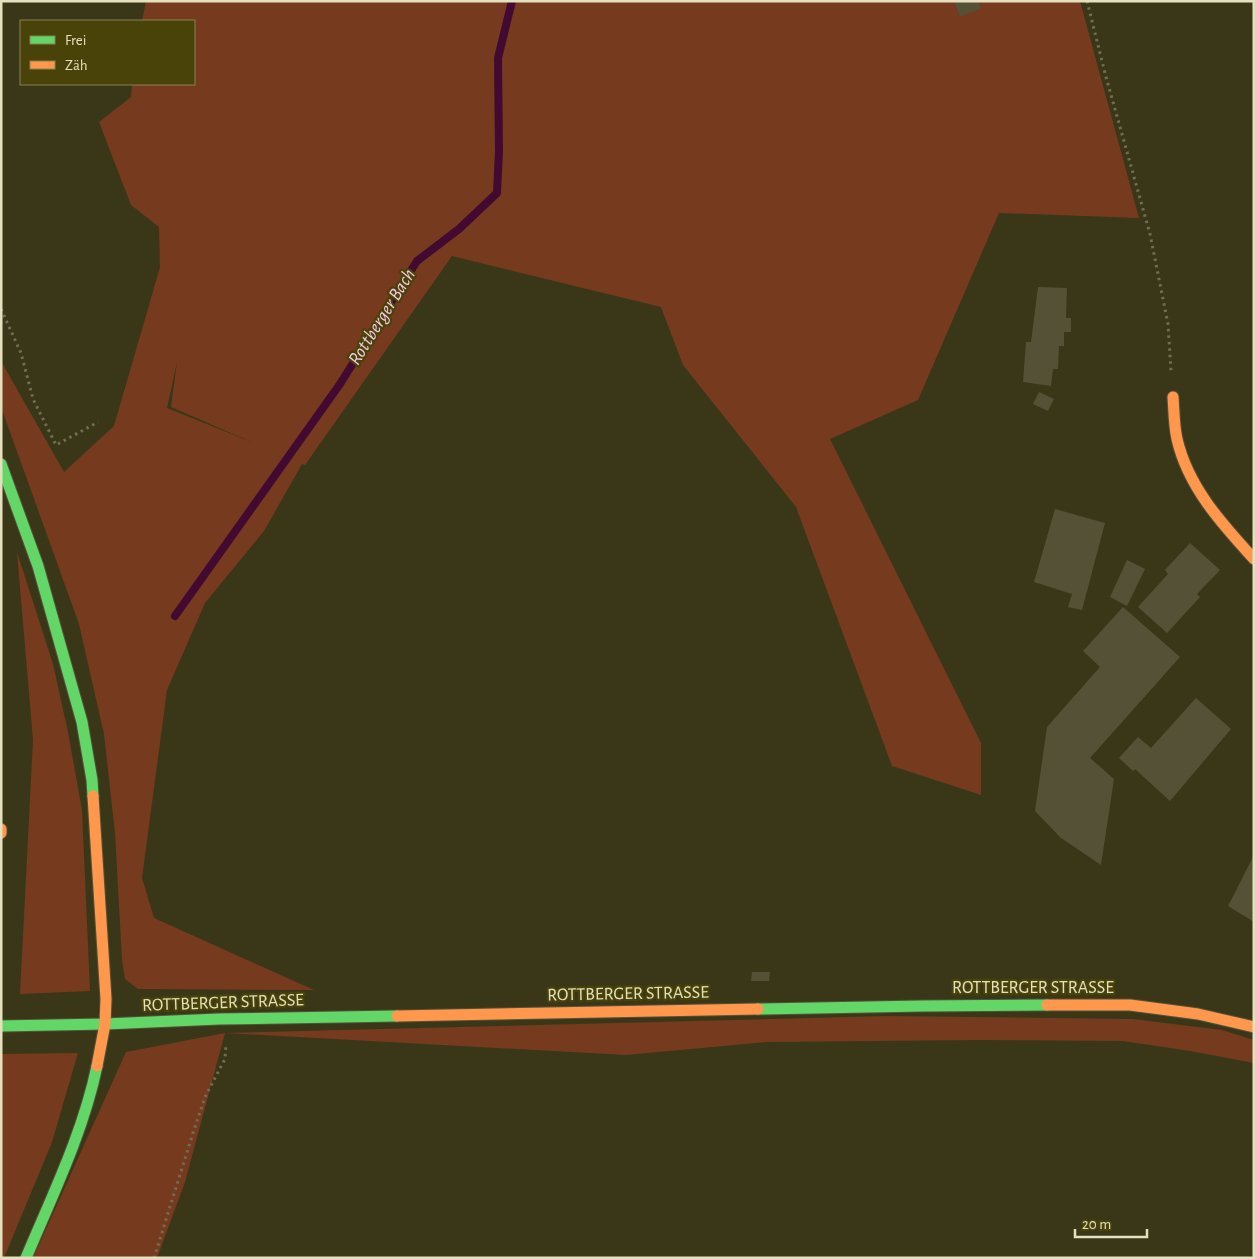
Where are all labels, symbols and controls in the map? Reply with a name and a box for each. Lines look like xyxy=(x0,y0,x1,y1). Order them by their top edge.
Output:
legend xyxy=(20,20,195,85)
text: Frei xyxy=(65,33,86,48)
text: Zäh xyxy=(65,58,88,73)
water label: Rottberger Bach xyxy=(345,266,419,368)
street label: ROTTBERGER STRASSE xyxy=(952,979,1114,997)
street label: ROTTBERGER STRASSE xyxy=(547,984,709,1004)
street label: ROTTBERGER STRASSE xyxy=(142,991,305,1015)
scale bar xyxy=(1075,1206,1148,1238)
text: 20 m xyxy=(1082,1217,1111,1232)

